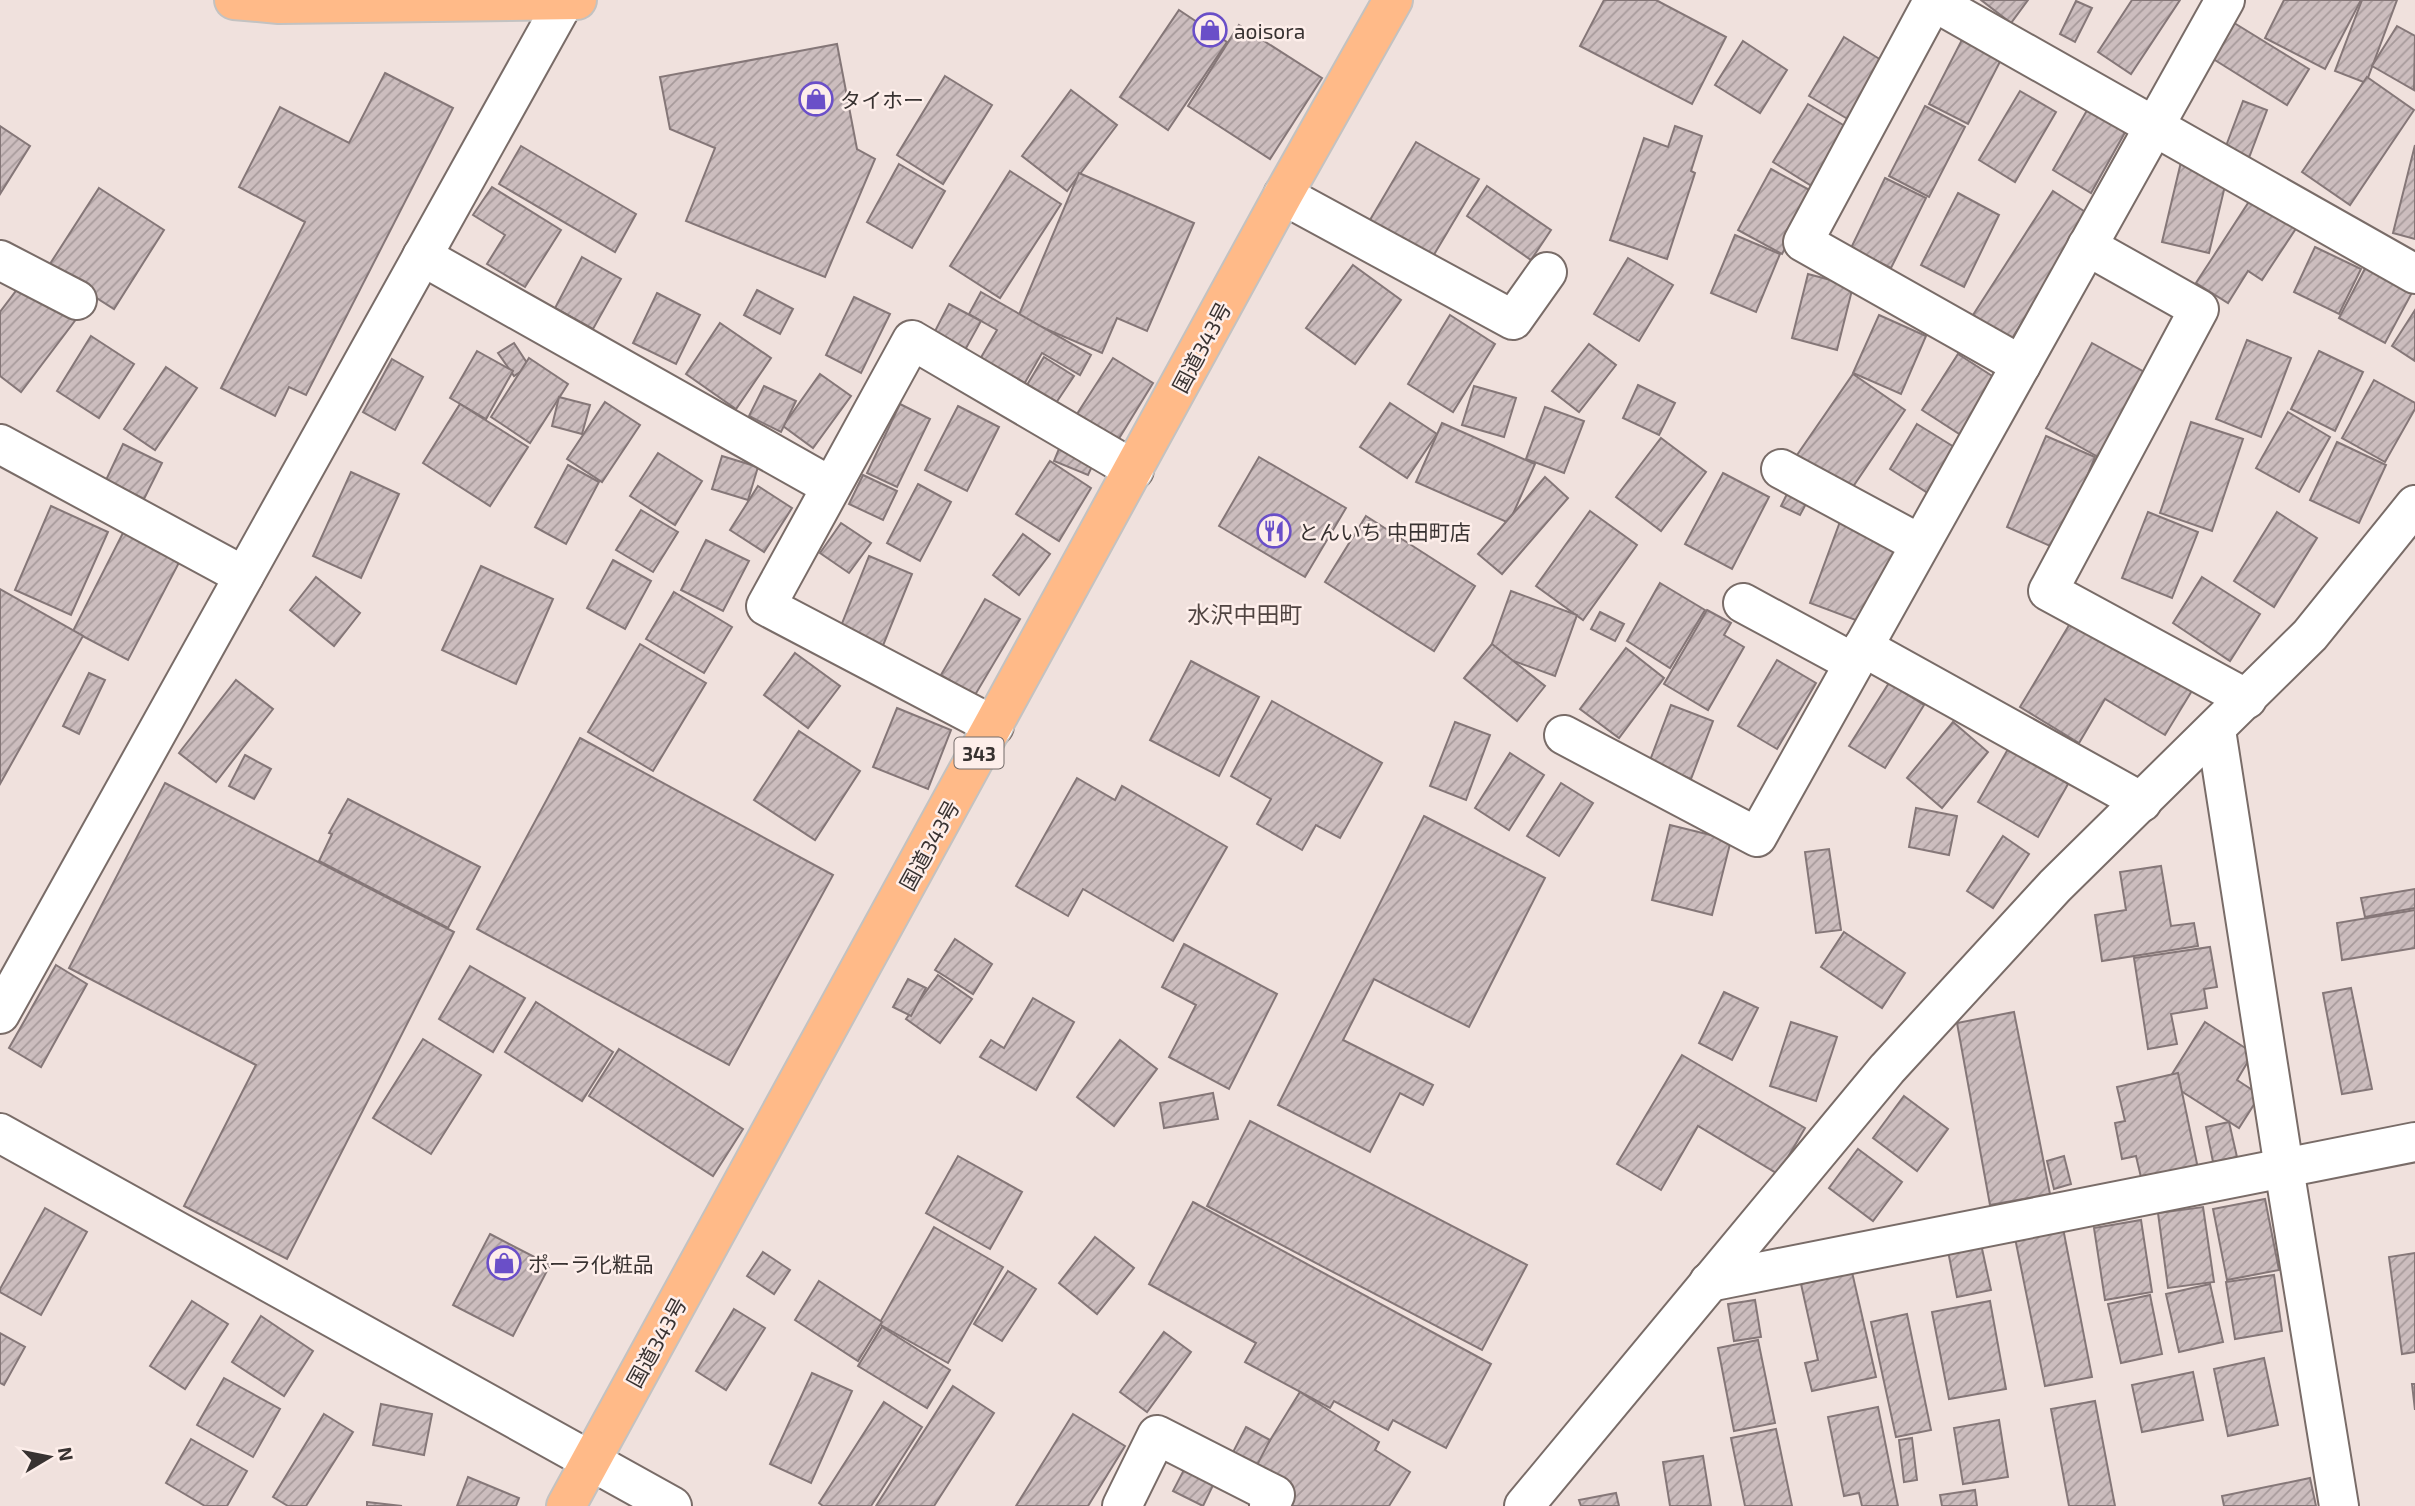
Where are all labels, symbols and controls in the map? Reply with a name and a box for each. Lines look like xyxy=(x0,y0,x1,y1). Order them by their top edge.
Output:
shop icon: aoisora xyxy=(1191,11,1229,49)
place label: aoisora xyxy=(1234,18,1305,43)
shop icon: タイホー xyxy=(797,80,835,118)
place label: タイホー xyxy=(840,87,924,112)
street label: 国道343号 xyxy=(1167,297,1235,397)
restaurant icon: とんいち 中田町店 xyxy=(1255,512,1293,550)
place label: とんいち 中田町店 xyxy=(1298,519,1471,544)
district label: 水沢中田町 xyxy=(1188,600,1303,628)
road number: 343 xyxy=(954,738,1004,768)
street label: 国道343号 xyxy=(894,796,964,894)
shop icon: ポーラ化粧品 xyxy=(485,1244,523,1282)
place label: ポーラ化粧品 xyxy=(528,1251,654,1276)
street label: 国道343号 xyxy=(621,1293,691,1391)
north arrow xyxy=(14,1422,84,1492)
text: N xyxy=(54,1445,79,1463)

